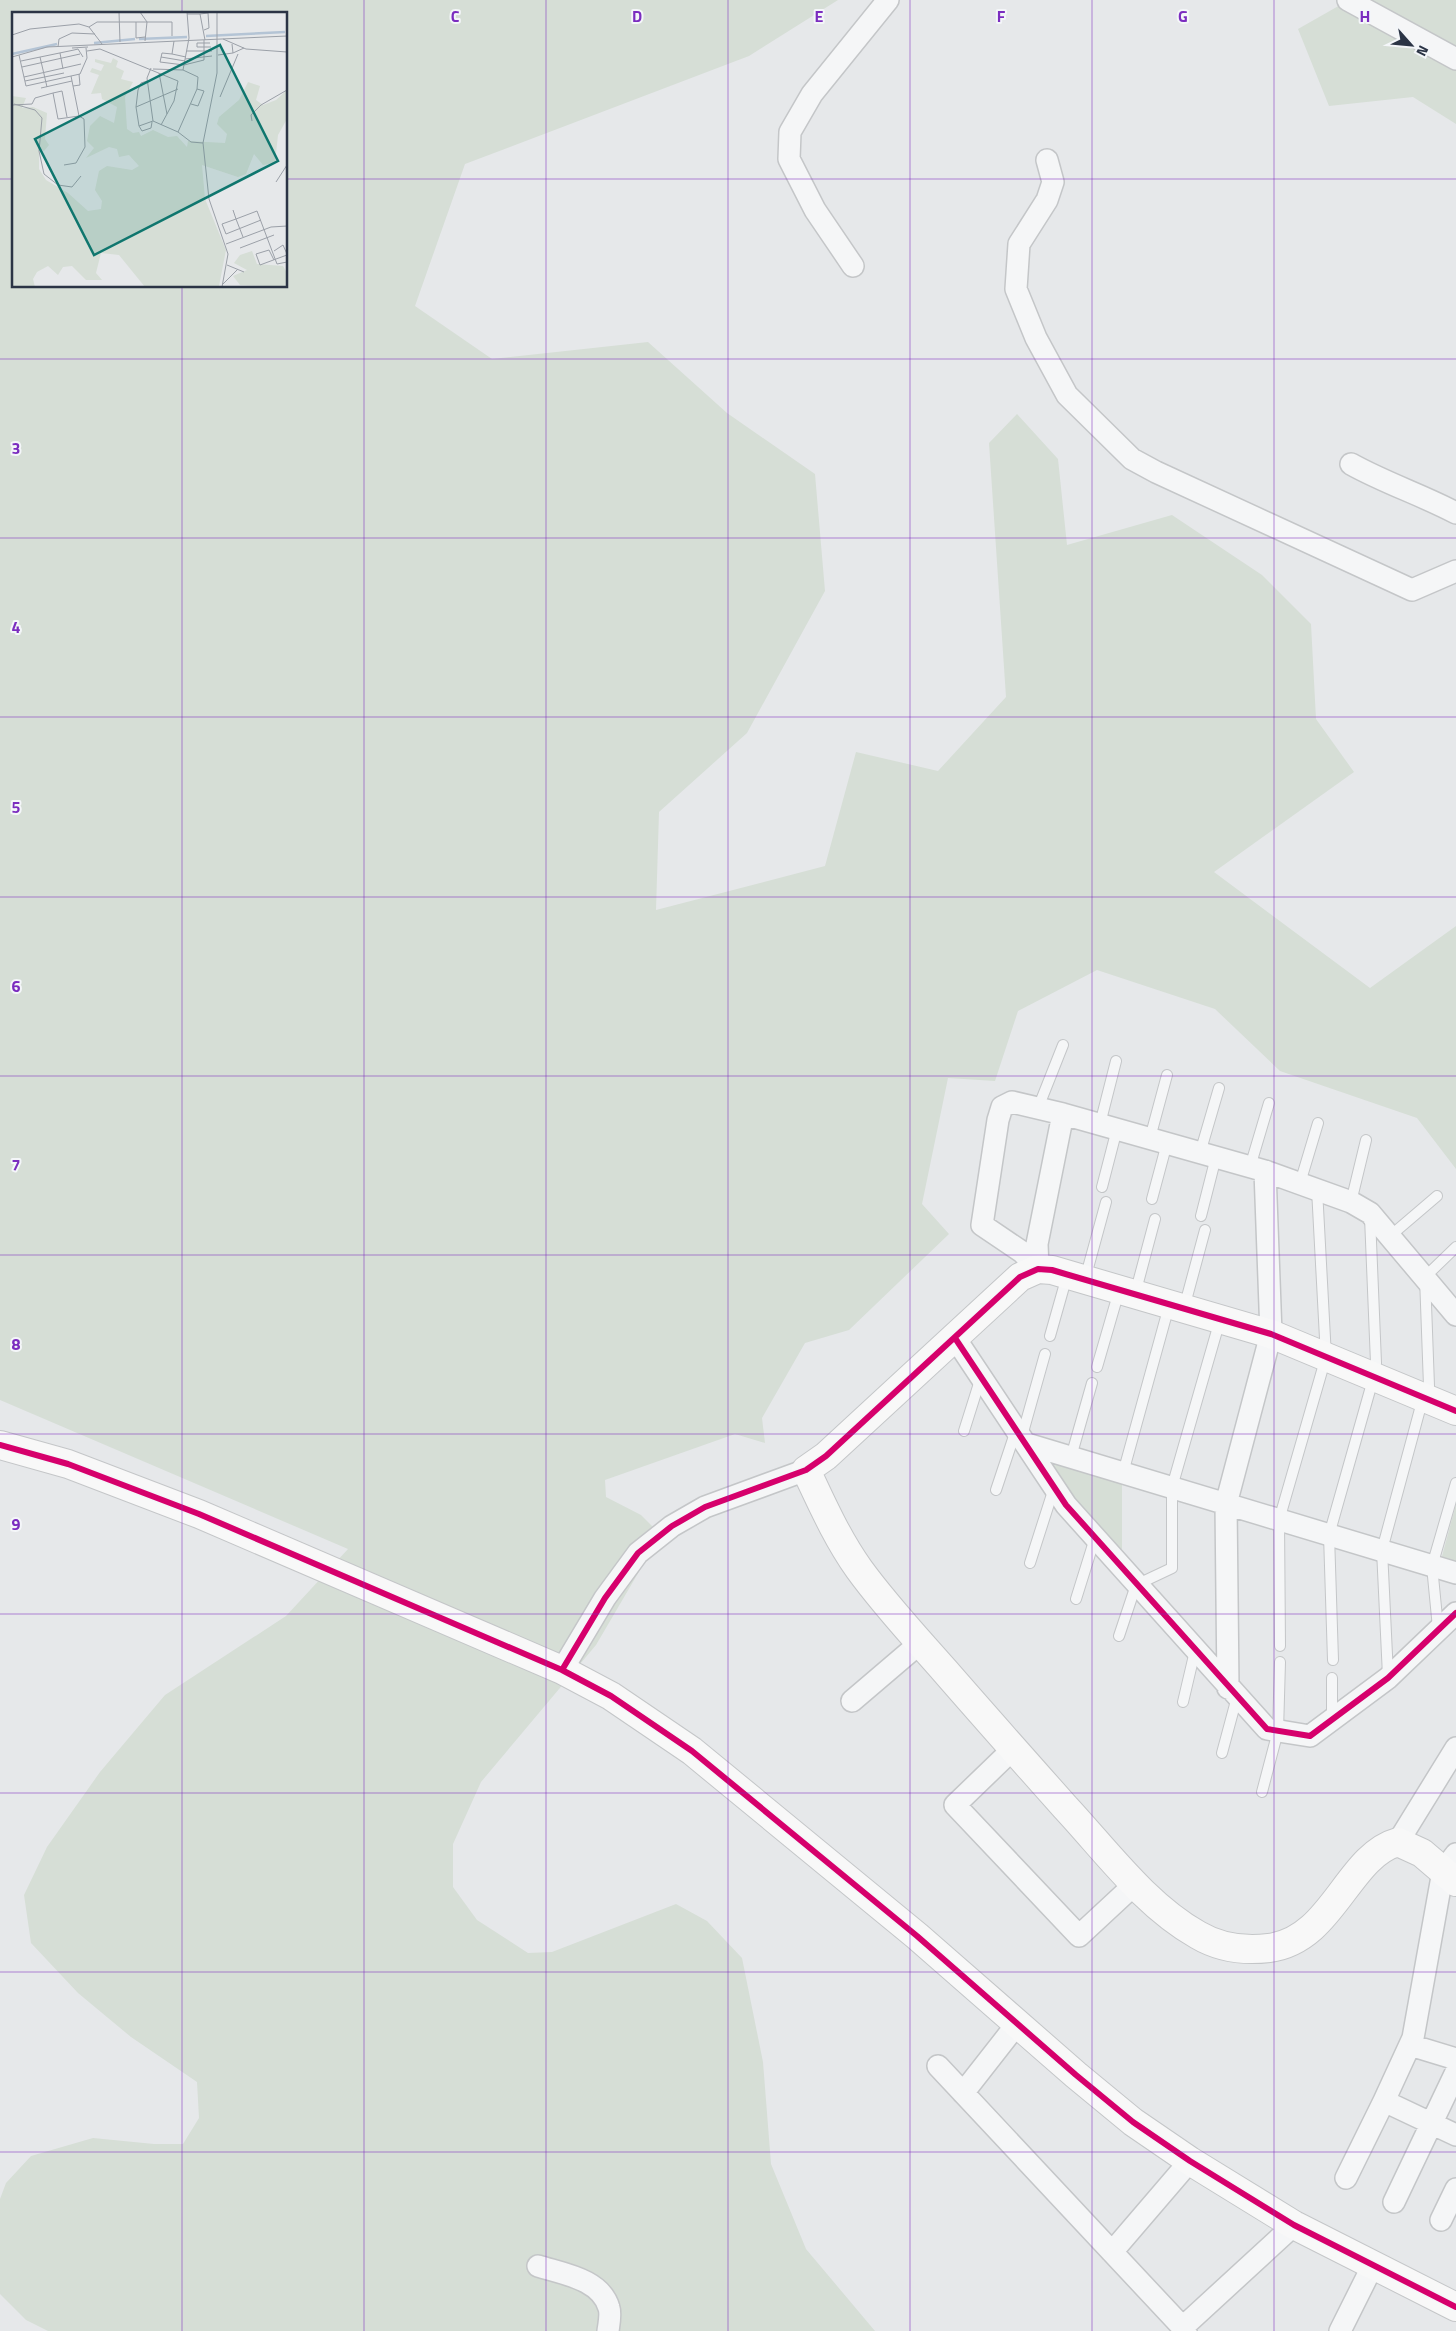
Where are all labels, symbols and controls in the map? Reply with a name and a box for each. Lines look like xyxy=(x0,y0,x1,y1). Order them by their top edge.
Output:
text: C xyxy=(451,4,460,28)
text: D xyxy=(632,4,642,28)
text: E xyxy=(815,4,824,28)
text: F xyxy=(997,4,1006,28)
text: G xyxy=(1178,4,1188,28)
text: H xyxy=(1360,4,1370,28)
inset map xyxy=(12,12,288,288)
north arrow xyxy=(1386,20,1436,70)
text: N xyxy=(1411,42,1435,60)
text: 3 xyxy=(12,436,20,460)
text: 4 xyxy=(12,615,21,639)
text: 5 xyxy=(12,795,21,819)
text: 6 xyxy=(12,974,21,998)
text: 7 xyxy=(12,1153,20,1177)
text: 8 xyxy=(12,1332,21,1356)
text: 9 xyxy=(12,1512,21,1536)

